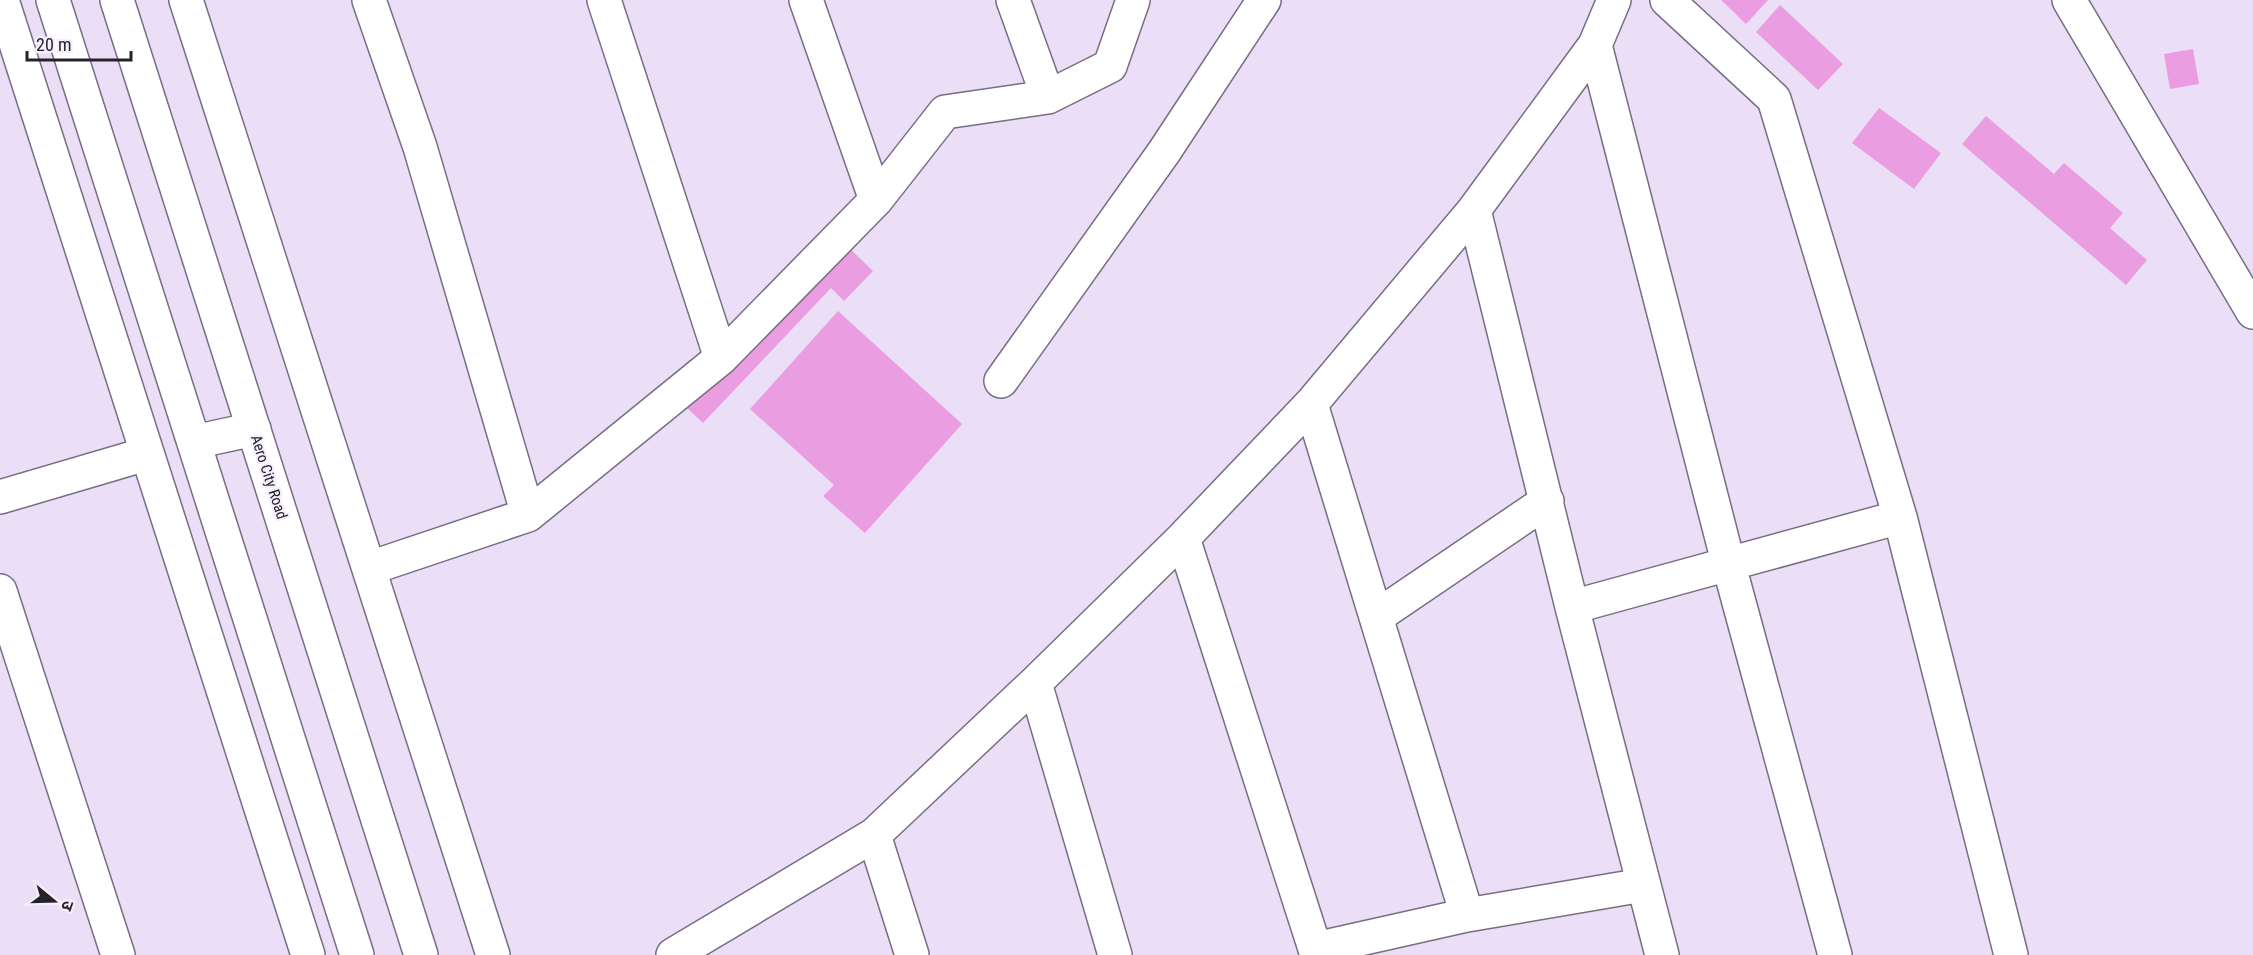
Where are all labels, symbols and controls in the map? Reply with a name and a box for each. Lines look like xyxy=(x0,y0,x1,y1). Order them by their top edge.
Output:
scale bar xyxy=(27,24,130,62)
text: 20 m xyxy=(36,34,71,55)
street label: Aero City Road xyxy=(247,433,291,521)
north arrow xyxy=(24,871,84,931)
text: उ xyxy=(57,898,78,914)

